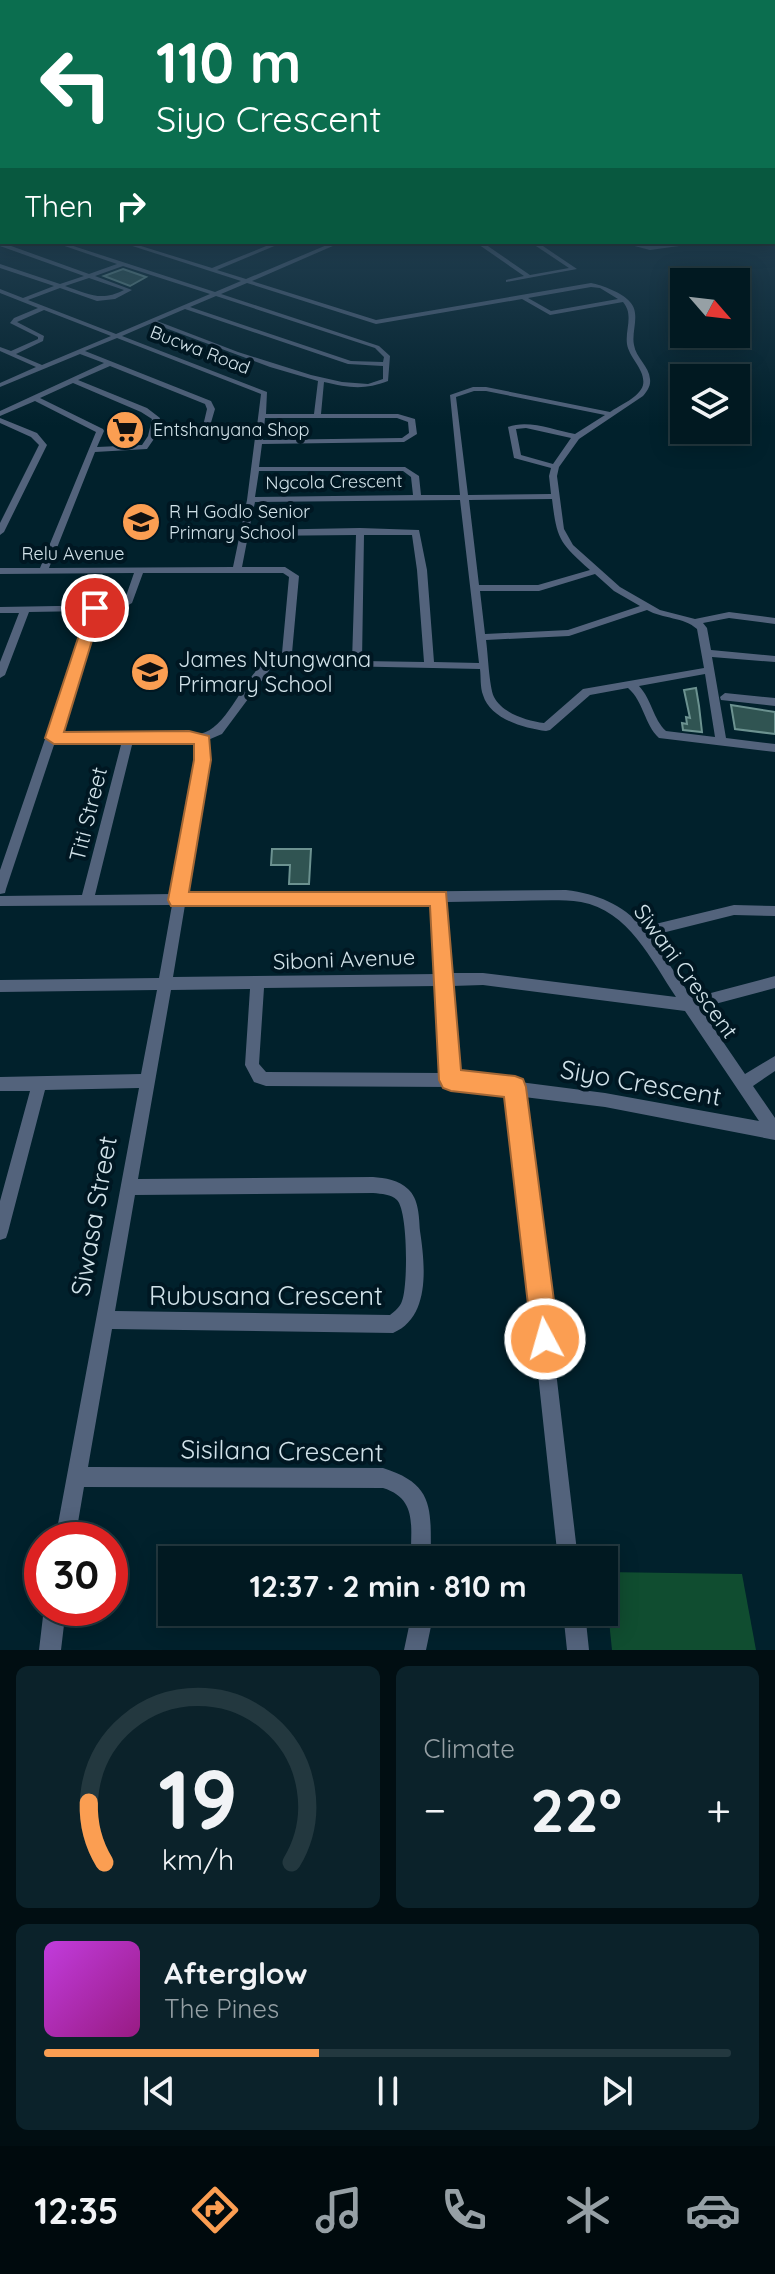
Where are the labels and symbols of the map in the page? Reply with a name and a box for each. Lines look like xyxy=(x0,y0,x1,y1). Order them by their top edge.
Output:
north arrow xyxy=(670,268,750,348)
street label: Bucwa Road xyxy=(147,320,253,379)
supermarket icon: Entshanyana Shop xyxy=(104,409,146,451)
place label: Entshanyana Shop xyxy=(153,418,310,441)
street label: Ngcola Crescent xyxy=(265,469,403,494)
place label: R H Godlo Senior Primary School xyxy=(169,500,310,544)
school or university icon: R H Godlo Senior Primary School xyxy=(120,501,162,543)
street label: Relu Avenue xyxy=(22,542,124,565)
pin xyxy=(61,574,129,642)
place label: James Ntungwana Primary School xyxy=(178,645,371,698)
school or university icon: James Ntungwana Primary School xyxy=(129,651,171,693)
street label: Titi Street xyxy=(63,764,113,864)
street label: Siwani Crescent xyxy=(628,898,744,1044)
street label: Siboni Avenue xyxy=(272,943,416,975)
street label: Siyo Crescent xyxy=(558,1052,724,1113)
street label: Siwasa Street xyxy=(63,1133,124,1299)
street label: Rubusana Crescent xyxy=(149,1279,383,1312)
position arrow xyxy=(503,1297,587,1381)
street label: Sisilana Crescent xyxy=(180,1432,384,1469)
speed limit sign: 30 xyxy=(24,1522,128,1626)

